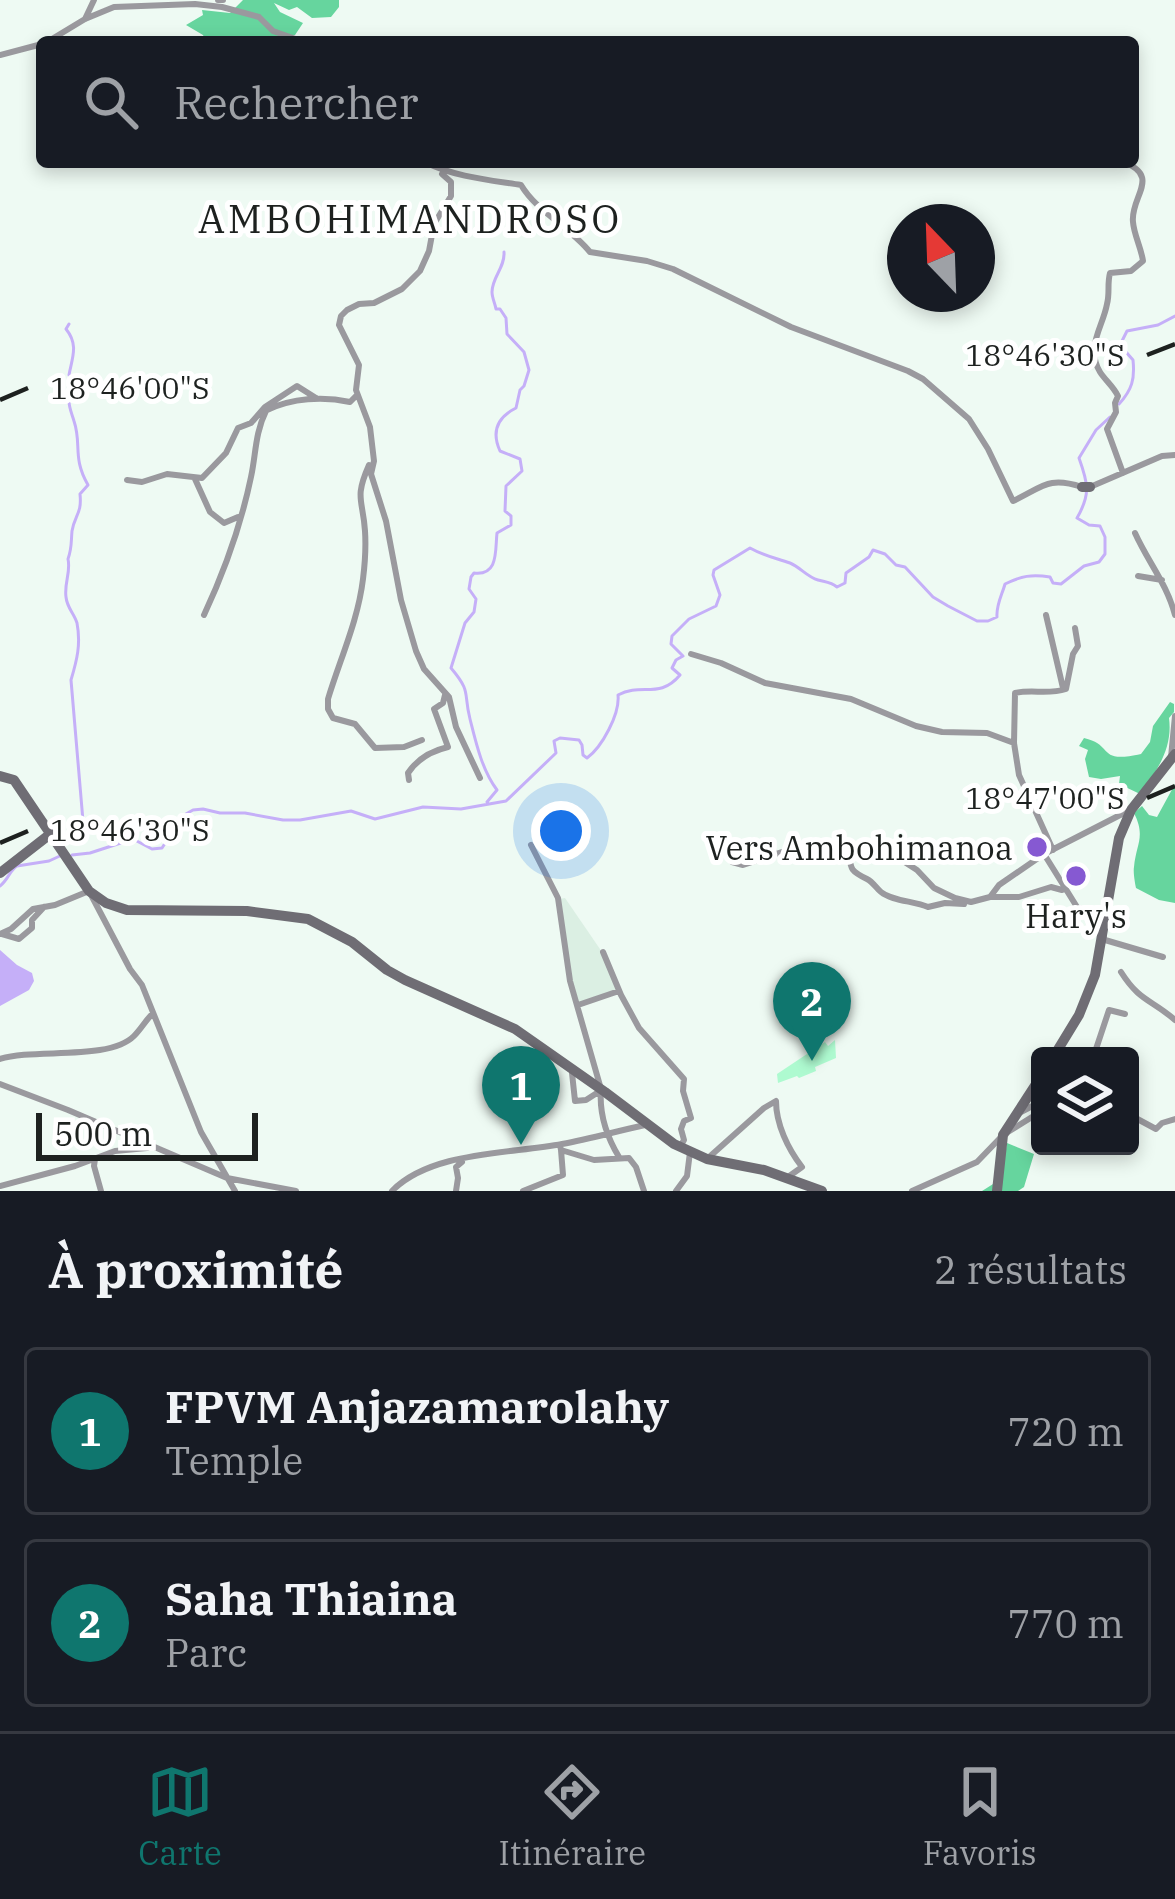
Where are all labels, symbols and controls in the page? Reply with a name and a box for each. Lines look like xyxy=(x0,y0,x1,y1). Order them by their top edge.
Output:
search box xyxy=(36,36,1139,168)
icon: search xyxy=(78,69,144,135)
text: Rechercher xyxy=(174,73,418,131)
district label: AMBOHIMANDROSO xyxy=(198,193,622,244)
north arrow xyxy=(887,204,995,312)
text: 18°46'30"S xyxy=(965,335,1125,374)
text: 18°46'00"S xyxy=(50,368,210,407)
text: 18°47'00"S xyxy=(965,778,1125,817)
your location xyxy=(531,801,591,861)
text: 18°46'30"S xyxy=(50,810,210,849)
place label: Vers Ambohimanoa xyxy=(706,826,1013,869)
marker: Vers Ambohimanoa xyxy=(1024,834,1050,860)
marker: Hary's xyxy=(1063,863,1089,889)
place label: Hary's xyxy=(1025,894,1127,937)
pin: 2 xyxy=(773,962,851,1061)
pin: 1 xyxy=(482,1046,560,1145)
map controls xyxy=(1031,1047,1139,1155)
button: layers xyxy=(1031,1047,1139,1155)
scale bar xyxy=(36,1107,258,1160)
text: 500 m xyxy=(54,1112,153,1155)
text: À proximité xyxy=(48,1236,343,1302)
text: 2 résultats xyxy=(934,1244,1127,1295)
text: FPVM Anjazamarolahy xyxy=(165,1377,669,1435)
text: 1 xyxy=(78,1406,102,1457)
text: 720 m xyxy=(1008,1406,1124,1457)
text: Temple xyxy=(165,1435,303,1486)
text: Saha Thiaina xyxy=(165,1569,457,1627)
text: 2 xyxy=(78,1598,102,1649)
text: 770 m xyxy=(1008,1598,1124,1649)
text: Parc xyxy=(165,1627,248,1678)
tab: Carte xyxy=(138,1759,222,1874)
tab: Itinéraire xyxy=(498,1759,646,1874)
tab: Favoris xyxy=(923,1759,1037,1874)

